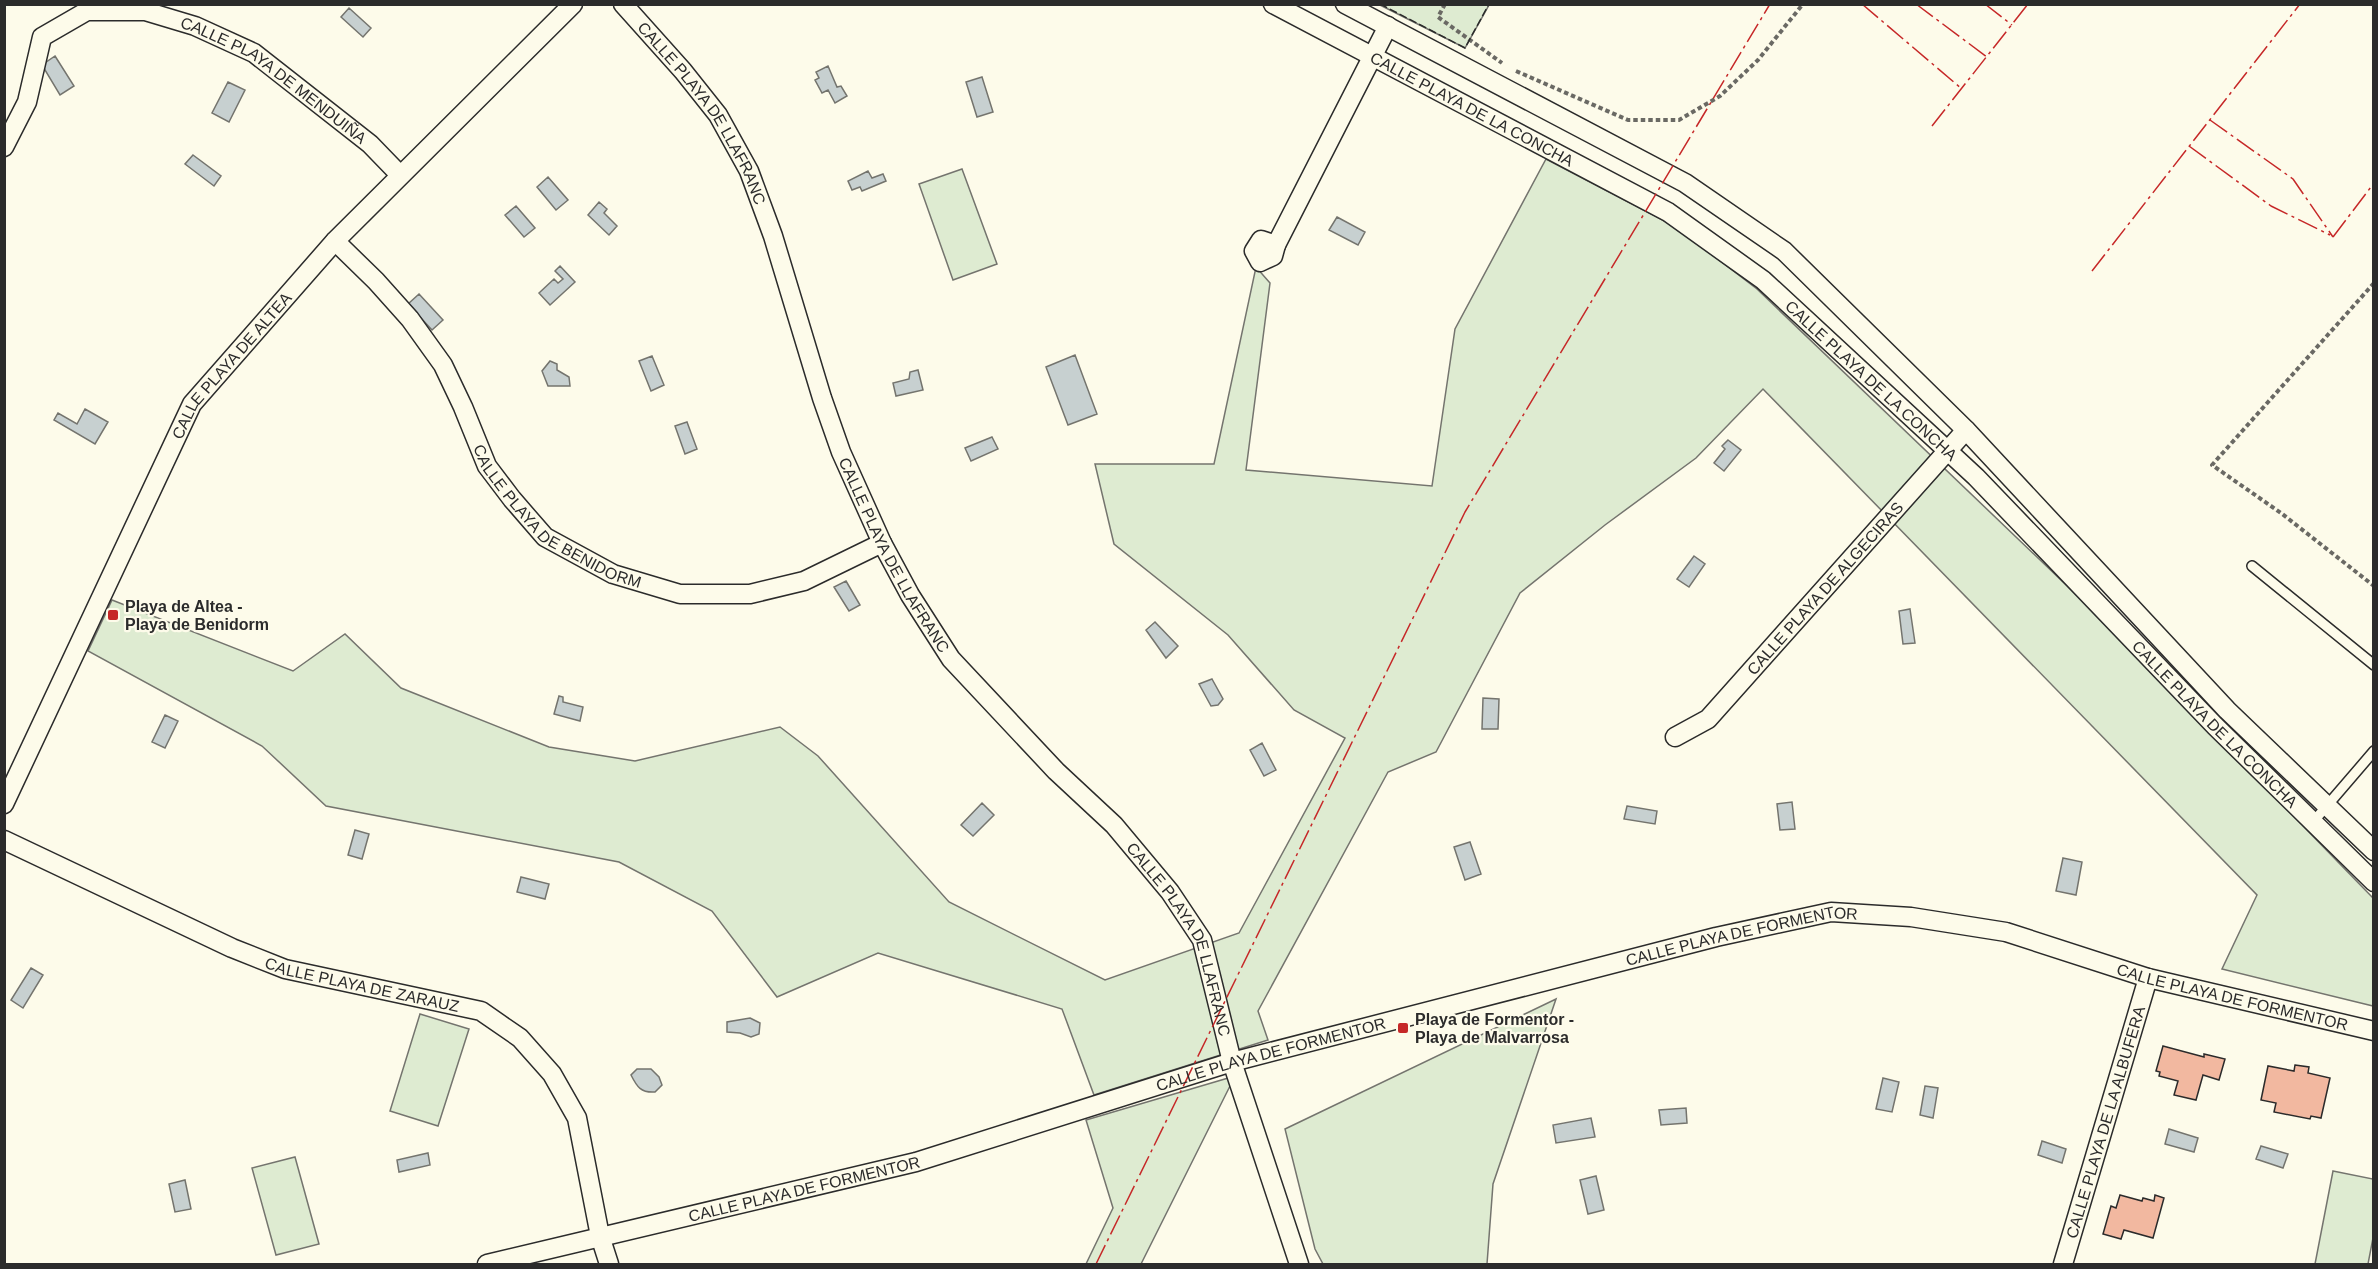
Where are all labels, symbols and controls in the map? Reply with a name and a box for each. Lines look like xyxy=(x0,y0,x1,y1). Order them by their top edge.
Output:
street label: CALLE PLAYA DE MENDUIÑA xyxy=(179,14,370,147)
street label: CALLE PLAYA DE LLAFRANC xyxy=(635,18,769,207)
street label: CALLE PLAYA DE LA CONCHA xyxy=(1368,48,1577,169)
street label: CALLE PLAYA DE ALTEA xyxy=(168,289,295,442)
street label: CALLE PLAYA DE LA CONCHA xyxy=(1782,297,1961,464)
street label: CALLE PLAYA DE BENIDORM xyxy=(471,442,643,591)
street label: CALLE PLAYA DE LLAFRANC xyxy=(836,455,953,655)
street label: CALLE PLAYA DE ALGECIRAS xyxy=(1743,498,1906,678)
place label: Playa de Altea - Playa de Benidorm xyxy=(125,598,269,633)
marker: Playa de Altea - Playa de Benidorm xyxy=(106,608,120,622)
street label: CALLE PLAYA DE LA CONCHA xyxy=(2129,637,2301,811)
street label: CALLE PLAYA DE LLAFRANC xyxy=(1124,839,1234,1038)
street label: CALLE PLAYA DE FORMENTOR xyxy=(1624,903,1858,968)
street label: CALLE PLAYA DE ZARAUZ xyxy=(263,953,461,1015)
street label: CALLE PLAYA DE FORMENTOR xyxy=(2115,960,2350,1033)
street label: CALLE PLAYA DE LA ALBUFERA xyxy=(2063,1004,2148,1240)
place label: Playa de Formentor - Playa de Malvarrosa xyxy=(1415,1011,1574,1046)
street label: CALLE PLAYA DE FORMENTOR xyxy=(1154,1014,1387,1094)
marker: Playa de Formentor - Playa de Malvarrosa xyxy=(1396,1021,1410,1035)
street label: CALLE PLAYA DE FORMENTOR xyxy=(687,1153,922,1224)

